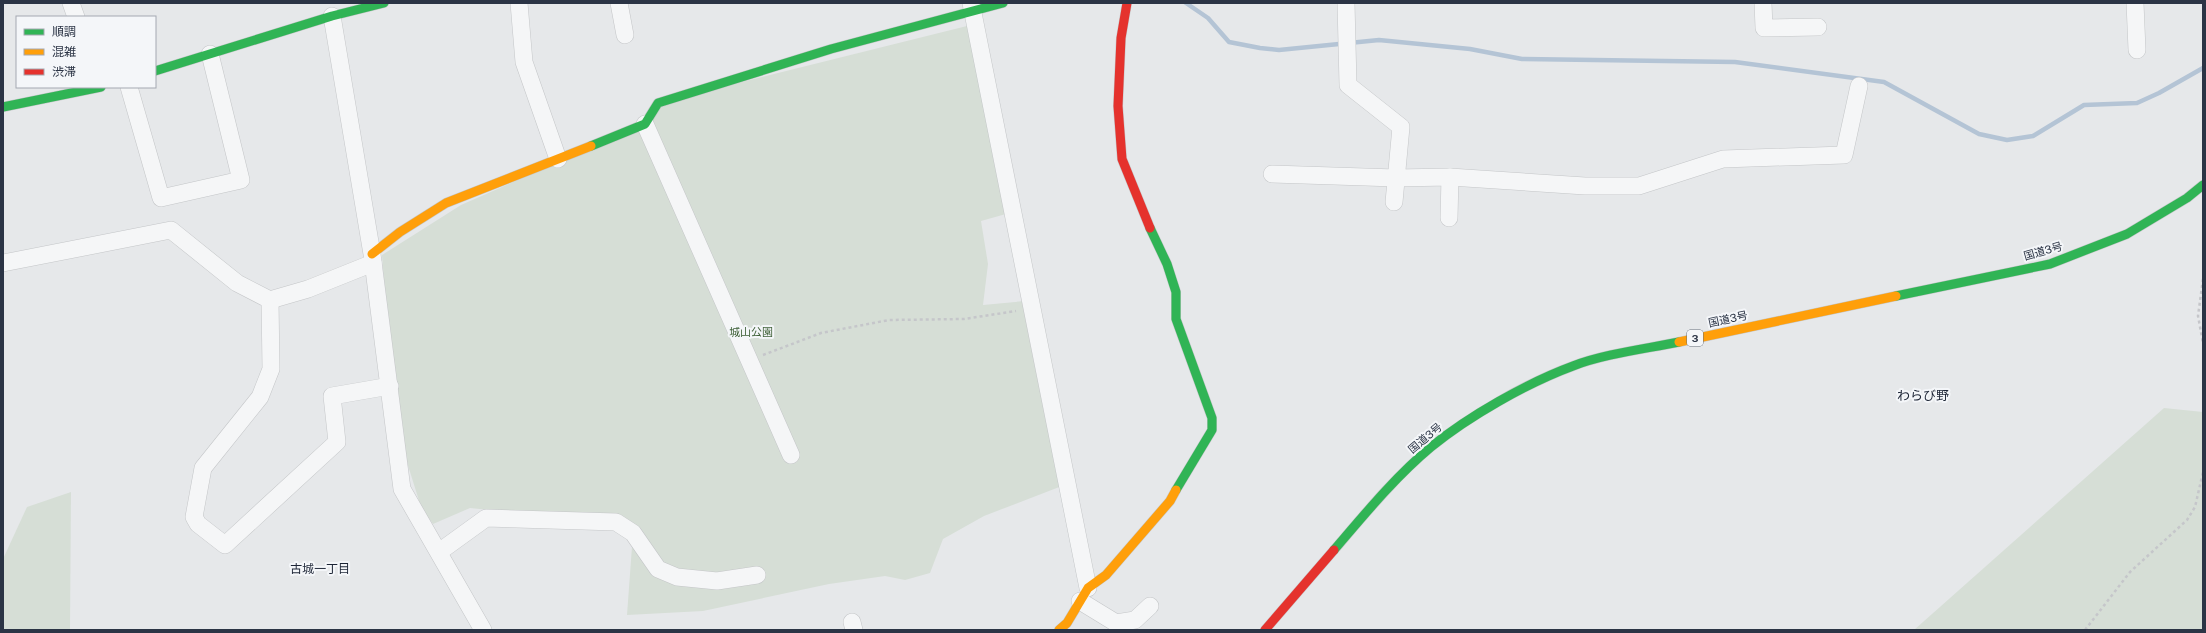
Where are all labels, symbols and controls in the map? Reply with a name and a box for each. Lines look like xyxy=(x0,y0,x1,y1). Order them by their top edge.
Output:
legend xyxy=(16,16,156,88)
text: 順調 xyxy=(52,25,76,39)
text: 混雑 xyxy=(52,45,76,59)
text: 渋滞 xyxy=(52,65,76,79)
street label: 国道3号 xyxy=(2022,240,2064,262)
street label: 国道3号 xyxy=(1707,309,1749,329)
park label: 城山公園 xyxy=(729,326,773,338)
road number: 3 xyxy=(1687,330,1703,346)
district label: わらび野 xyxy=(1897,388,1949,403)
street label: 国道3号 xyxy=(1406,421,1444,455)
district label: 古城一丁目 xyxy=(290,562,350,576)

